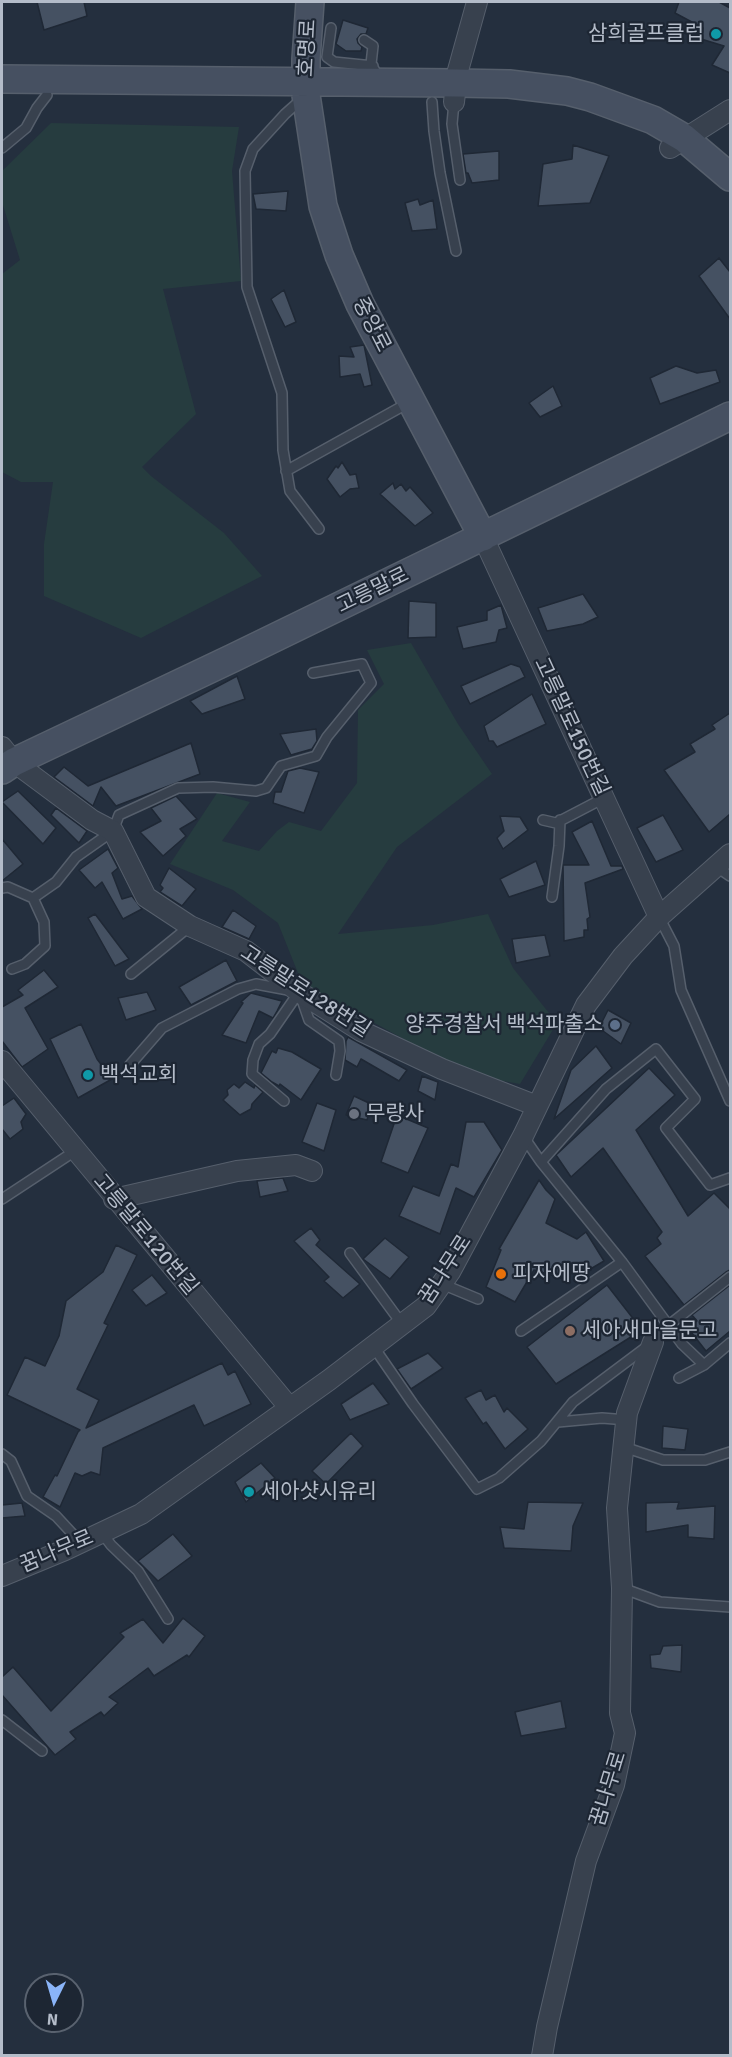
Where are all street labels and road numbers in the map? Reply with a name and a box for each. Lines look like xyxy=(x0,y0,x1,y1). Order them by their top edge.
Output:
street label: 호명로 xyxy=(294,18,322,78)
street label: 중앙로 xyxy=(347,293,395,357)
street label: 고릉말로 xyxy=(333,563,413,619)
street label: 고릉말로150번길 xyxy=(528,654,614,800)
street label: 고릉말로128번길 xyxy=(235,941,375,1043)
street label: 고릉말로120번길 xyxy=(87,1169,203,1301)
street label: 꿈나무로 xyxy=(414,1231,478,1309)
street label: 꿈나무로 xyxy=(17,1525,97,1579)
street label: 꿈나무로 xyxy=(586,1748,632,1830)

